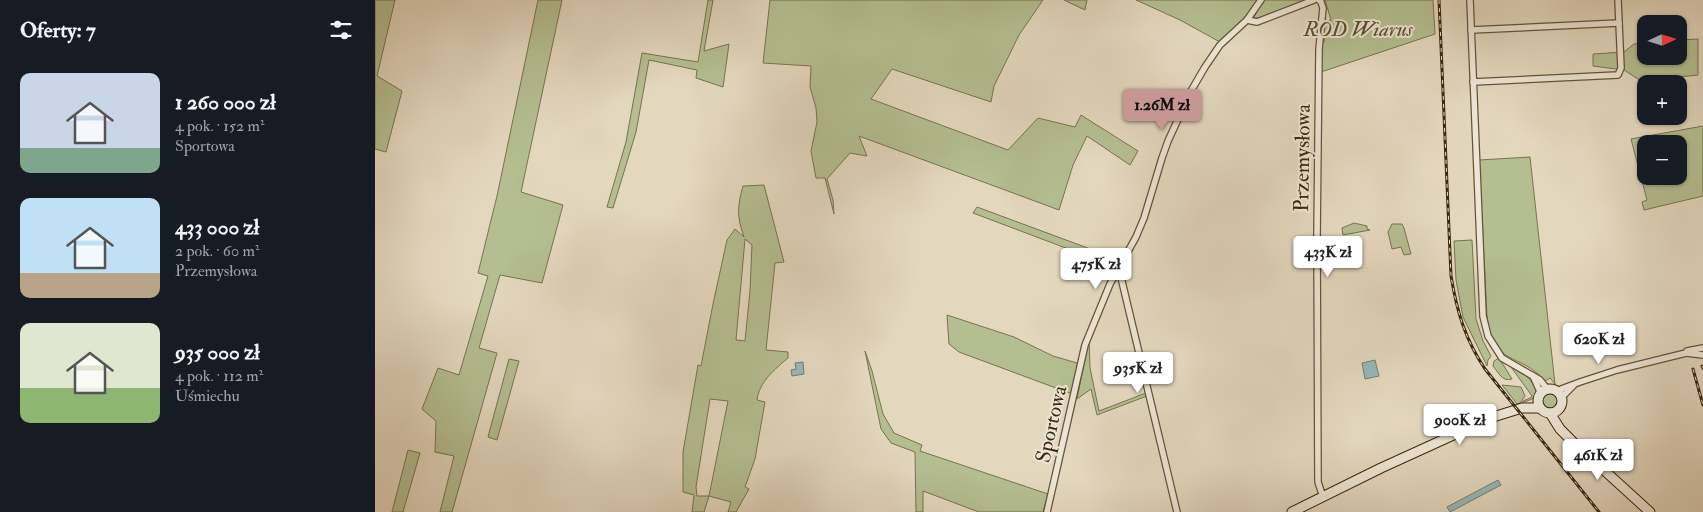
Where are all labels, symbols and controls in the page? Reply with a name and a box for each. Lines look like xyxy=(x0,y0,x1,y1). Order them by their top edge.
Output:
north arrow xyxy=(1637,15,1687,65)
map controls xyxy=(1637,15,1687,185)
icon: filters xyxy=(327,16,355,44)
park label: ROD Wiarus xyxy=(1302,16,1414,43)
text: Oferty: 7 xyxy=(20,17,96,44)
button: + xyxy=(1637,75,1687,125)
pin: 1.26M zł xyxy=(1110,88,1214,131)
text: 1 260 000 zł xyxy=(175,89,276,116)
icon: home xyxy=(60,93,120,153)
text: 1.26M zł xyxy=(1134,95,1190,115)
street label: Przemysłowa xyxy=(1288,103,1317,212)
text: 4 pok. · 152 m² xyxy=(175,116,264,136)
button: − xyxy=(1637,135,1687,185)
text: Sportowa xyxy=(175,136,235,156)
text: 433 000 zł xyxy=(175,214,259,241)
icon: home xyxy=(60,218,120,278)
pin: 433K zł xyxy=(1282,236,1374,278)
text: 2 pok. · 60 m² xyxy=(175,241,259,261)
text: 433K zł xyxy=(1304,242,1352,262)
pin: 475K zł xyxy=(1050,248,1142,290)
text: 475K zł xyxy=(1071,254,1121,274)
text: Przemysłowa xyxy=(175,261,257,281)
pin: 620K zł xyxy=(1553,322,1645,365)
text: 620K zł xyxy=(1574,329,1624,349)
text: 935 000 zł xyxy=(175,339,260,366)
icon: home xyxy=(60,343,120,403)
pin: 935K zł xyxy=(1092,352,1184,394)
text: 935K zł xyxy=(1114,358,1162,378)
text: 4 pok. · 112 m² xyxy=(175,366,263,386)
street label: Sportowa xyxy=(1030,382,1074,465)
text: Uśmiechu xyxy=(175,386,240,406)
pin: 900K zł xyxy=(1414,404,1506,446)
text: 900K zł xyxy=(1435,410,1486,430)
pin: 461K zł xyxy=(1552,438,1644,481)
text: 461K zł xyxy=(1574,445,1622,465)

